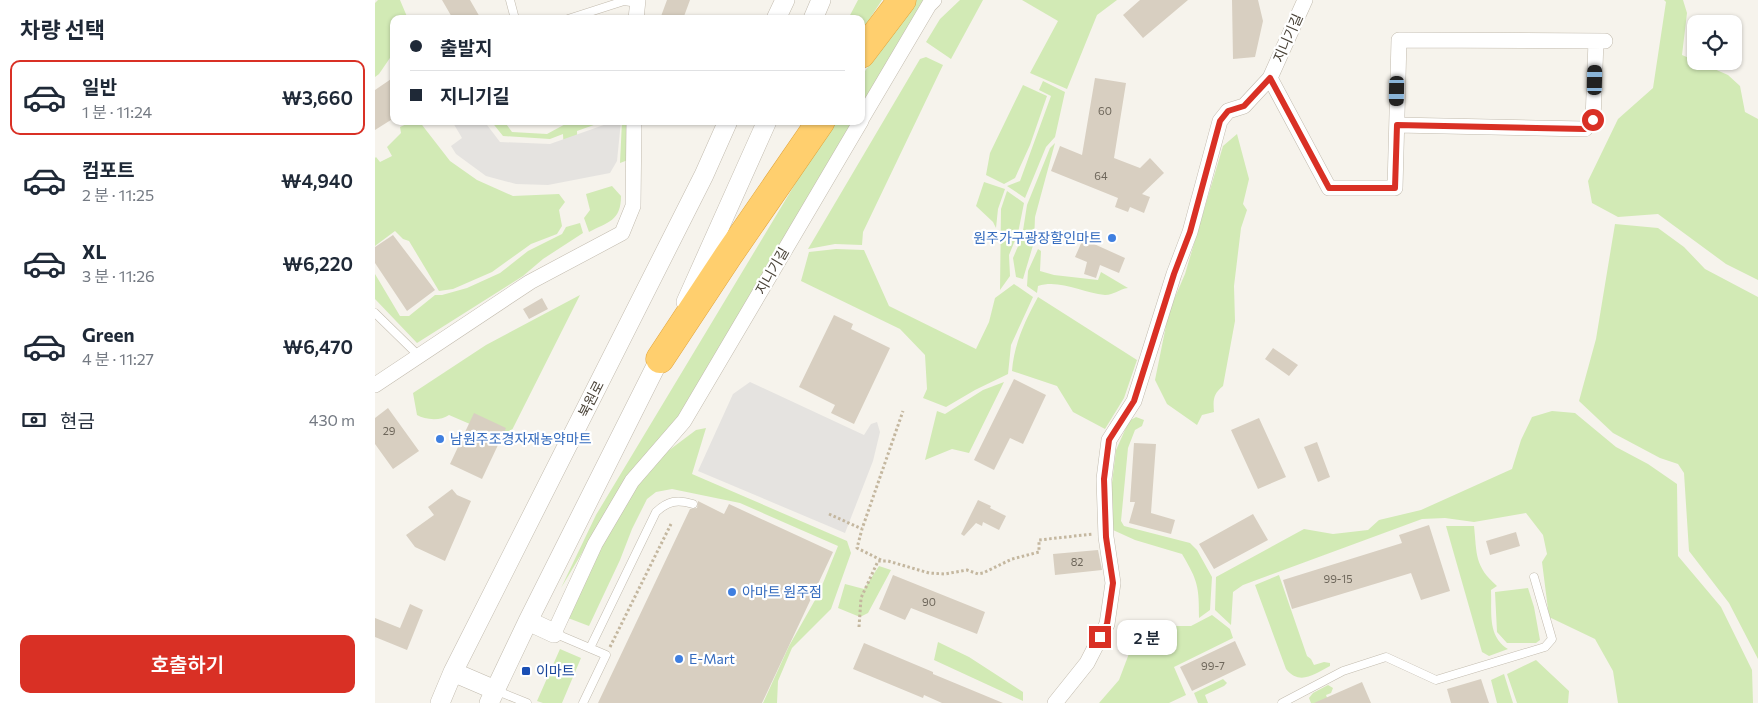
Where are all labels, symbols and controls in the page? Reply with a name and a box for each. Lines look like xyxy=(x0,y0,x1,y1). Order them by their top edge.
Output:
street label: 지니기길 xyxy=(1269,11,1306,65)
map controls xyxy=(1687,15,1742,70)
button: locate xyxy=(1687,15,1742,70)
text: 차량 선택 xyxy=(20,16,105,43)
text: 출발지 xyxy=(440,36,492,59)
car xyxy=(1587,65,1602,95)
icon: car xyxy=(22,75,67,120)
text: 일반 xyxy=(82,75,117,98)
car xyxy=(1389,76,1404,106)
text: 지니기길 xyxy=(440,84,510,107)
text: ₩3,660 xyxy=(282,86,353,109)
text: 1 분 · 11:24 xyxy=(82,102,152,121)
house number: 60 xyxy=(1098,104,1112,117)
route start xyxy=(1582,109,1604,131)
icon: car xyxy=(22,158,67,203)
text: 컴포트 xyxy=(82,158,134,181)
text: ₩4,940 xyxy=(281,169,353,192)
house number: 64 xyxy=(1094,169,1108,182)
text: 2 분 · 11:25 xyxy=(82,185,154,204)
place label: 원주가구광장할인마트 xyxy=(973,229,1102,246)
marker: 원주가구광장할인마트 xyxy=(1106,232,1118,244)
text: XL xyxy=(82,240,107,263)
icon: car xyxy=(22,241,67,286)
street label: 지니기길 xyxy=(751,244,792,297)
text: ₩6,220 xyxy=(283,252,353,275)
text: 3 분 · 11:26 xyxy=(82,266,155,285)
text: Green xyxy=(82,323,134,346)
icon: car xyxy=(22,324,67,369)
text: ₩6,470 xyxy=(283,335,353,358)
text: 4 분 · 11:27 xyxy=(82,349,154,368)
street label: 북원로 xyxy=(574,378,607,420)
icon: cash xyxy=(20,406,48,434)
text: 현금 xyxy=(60,409,95,432)
text: 430 m xyxy=(309,410,355,429)
house number: 29 xyxy=(383,424,396,437)
place label: 남원주조경자재농약마트 xyxy=(450,430,592,447)
marker: 남원주조경자재농약마트 xyxy=(434,433,446,445)
house number: 82 xyxy=(1071,555,1083,568)
house number: 99-15 xyxy=(1323,572,1353,585)
place label: 아마트 원주점 xyxy=(742,583,822,600)
marker: 아마트 원주점 xyxy=(726,586,738,598)
house number: 90 xyxy=(922,595,936,608)
callout: 2 분 xyxy=(1117,620,1177,654)
route end xyxy=(1089,626,1111,648)
text: 2 분 xyxy=(1134,628,1160,647)
button: 호출하기 xyxy=(20,635,355,693)
place label: E-Mart xyxy=(689,650,735,667)
marker: E-Mart xyxy=(673,653,685,665)
house number: 99-7 xyxy=(1201,659,1225,672)
place label: 이마트 xyxy=(536,662,575,679)
marker: 이마트 xyxy=(520,665,532,677)

